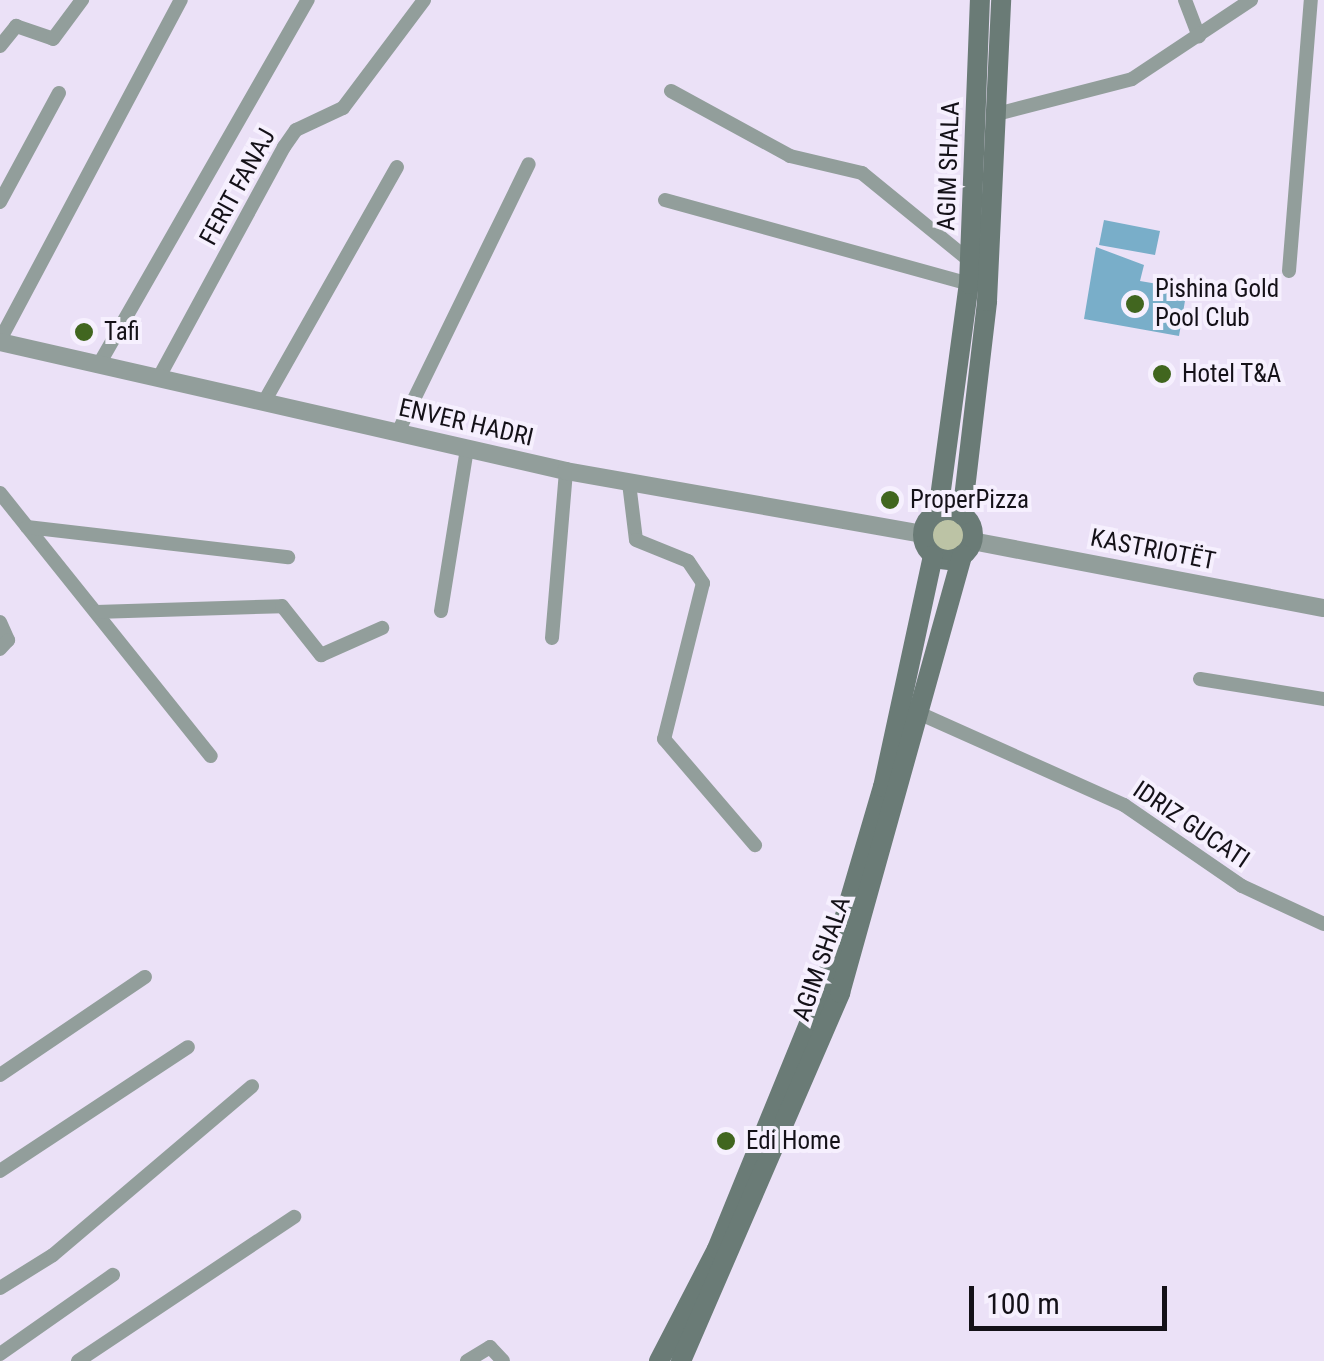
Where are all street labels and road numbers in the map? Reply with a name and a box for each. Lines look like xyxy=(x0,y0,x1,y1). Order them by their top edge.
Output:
street label: AGIM SHALA xyxy=(932,101,966,231)
street label: FERIT FANAJ xyxy=(194,123,282,251)
street label: ENVER HADRI xyxy=(396,393,536,453)
street label: KASTRIOTËT xyxy=(1088,523,1218,577)
street label: IDRIZ GUCATI xyxy=(1127,775,1255,875)
street label: AGIM SHALA xyxy=(787,893,857,1025)

